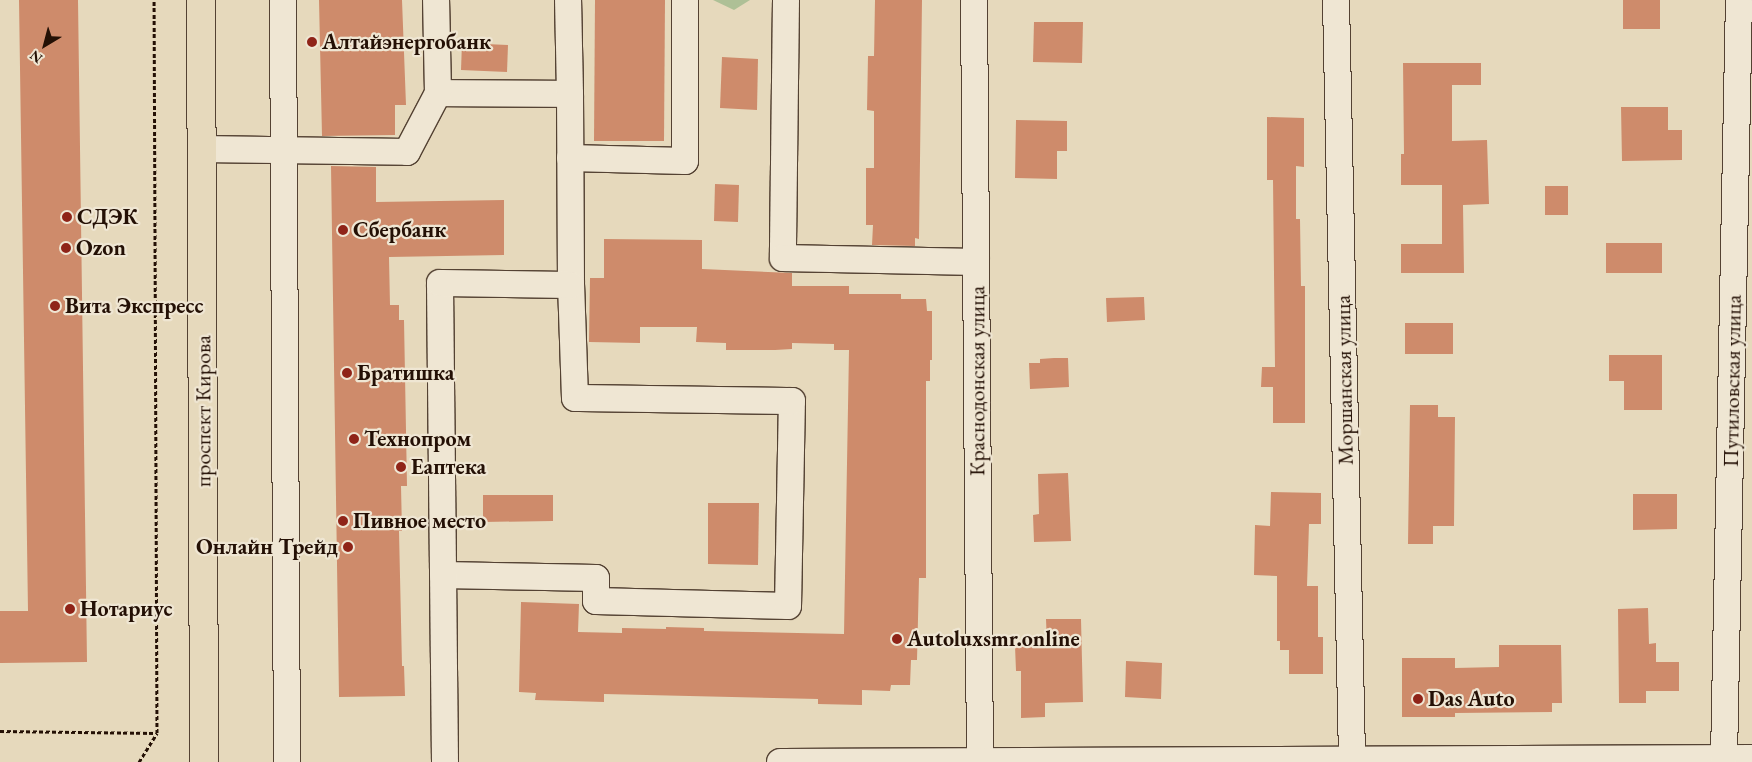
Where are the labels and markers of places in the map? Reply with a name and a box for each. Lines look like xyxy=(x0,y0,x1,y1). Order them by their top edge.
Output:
place label: Алтайэнергобанк xyxy=(322,29,491,55)
marker: Алтайэнергобанк xyxy=(306,36,318,48)
place label: СДЭК xyxy=(77,204,138,230)
marker: СДЭК xyxy=(61,211,73,223)
place label: Сбербанк xyxy=(353,217,446,243)
marker: Сбербанк xyxy=(337,224,349,236)
place label: Ozon xyxy=(76,235,126,261)
marker: Ozon xyxy=(60,242,72,254)
place label: Вита Экспресс xyxy=(65,293,203,319)
marker: Вита Экспресс xyxy=(49,300,61,312)
place label: Братишка xyxy=(357,360,454,386)
marker: Братишка xyxy=(341,367,353,379)
place label: Технопром xyxy=(364,426,471,452)
marker: Технопром xyxy=(348,433,360,445)
place label: Еаптека xyxy=(411,454,486,480)
marker: Еаптека xyxy=(395,461,407,473)
place label: Пивное место xyxy=(353,508,486,534)
marker: Пивное место xyxy=(337,515,349,527)
place label: Онлайн Трейд xyxy=(196,534,338,560)
marker: Онлайн Трейд xyxy=(342,541,354,553)
place label: Нотариус xyxy=(80,596,173,622)
marker: Нотариус xyxy=(64,603,76,615)
place label: Autoluxsmr.online xyxy=(907,626,1080,652)
marker: Autoluxsmr.online xyxy=(891,633,903,645)
place label: Das Auto xyxy=(1428,686,1515,712)
marker: Das Auto xyxy=(1412,693,1424,705)

